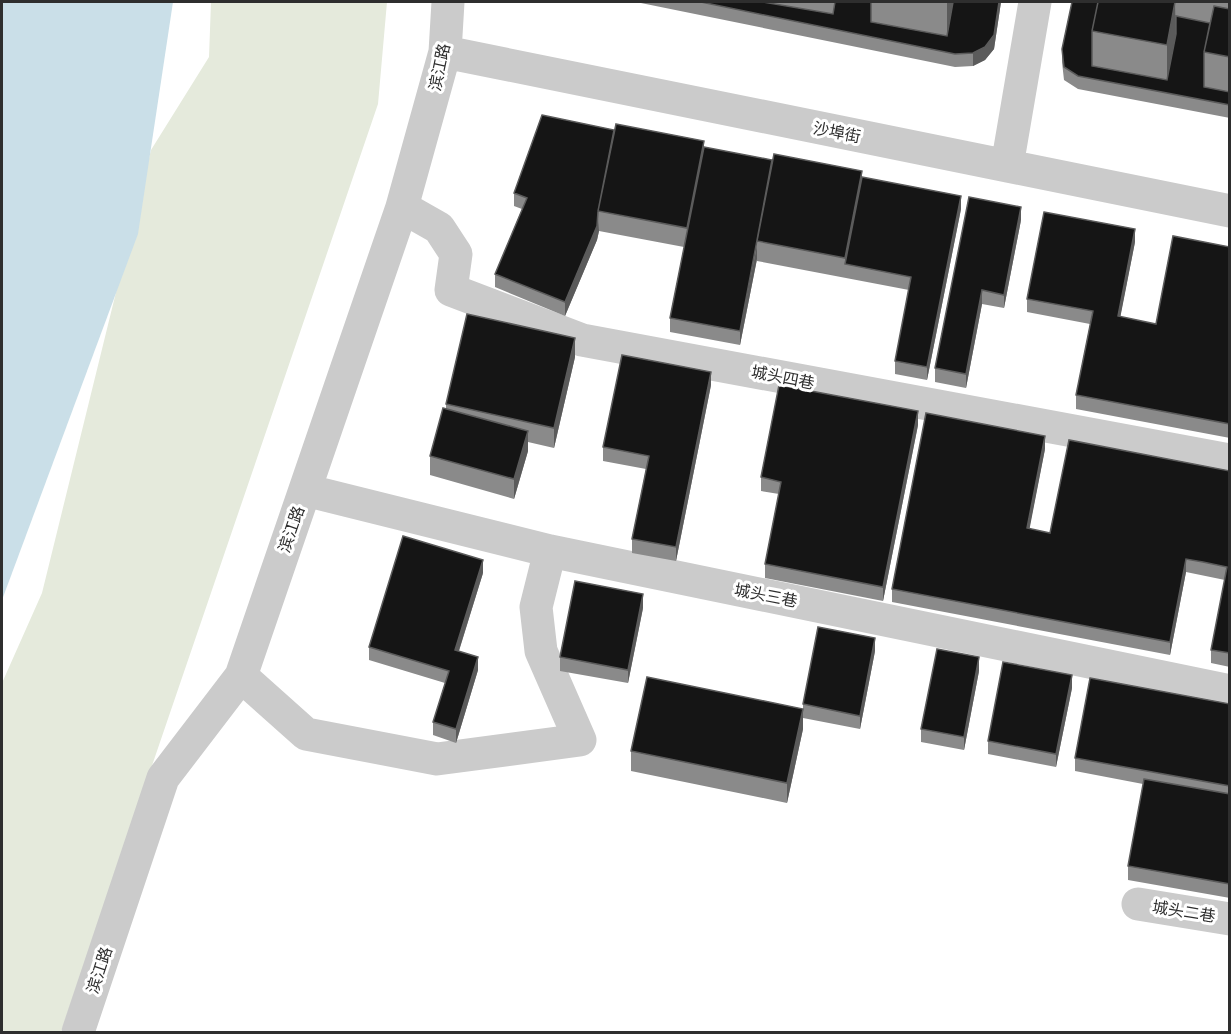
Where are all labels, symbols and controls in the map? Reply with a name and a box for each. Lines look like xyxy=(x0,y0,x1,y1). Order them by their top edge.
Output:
street label: 滨江路 xyxy=(424,41,456,93)
street label: 沙埠街 xyxy=(811,118,862,148)
street label: 城头四巷 xyxy=(749,361,816,395)
street label: 滨江路 xyxy=(274,503,310,556)
street label: 城头三巷 xyxy=(732,579,799,613)
street label: 城头二巷 xyxy=(1151,896,1217,928)
street label: 滨江路 xyxy=(82,944,118,997)

